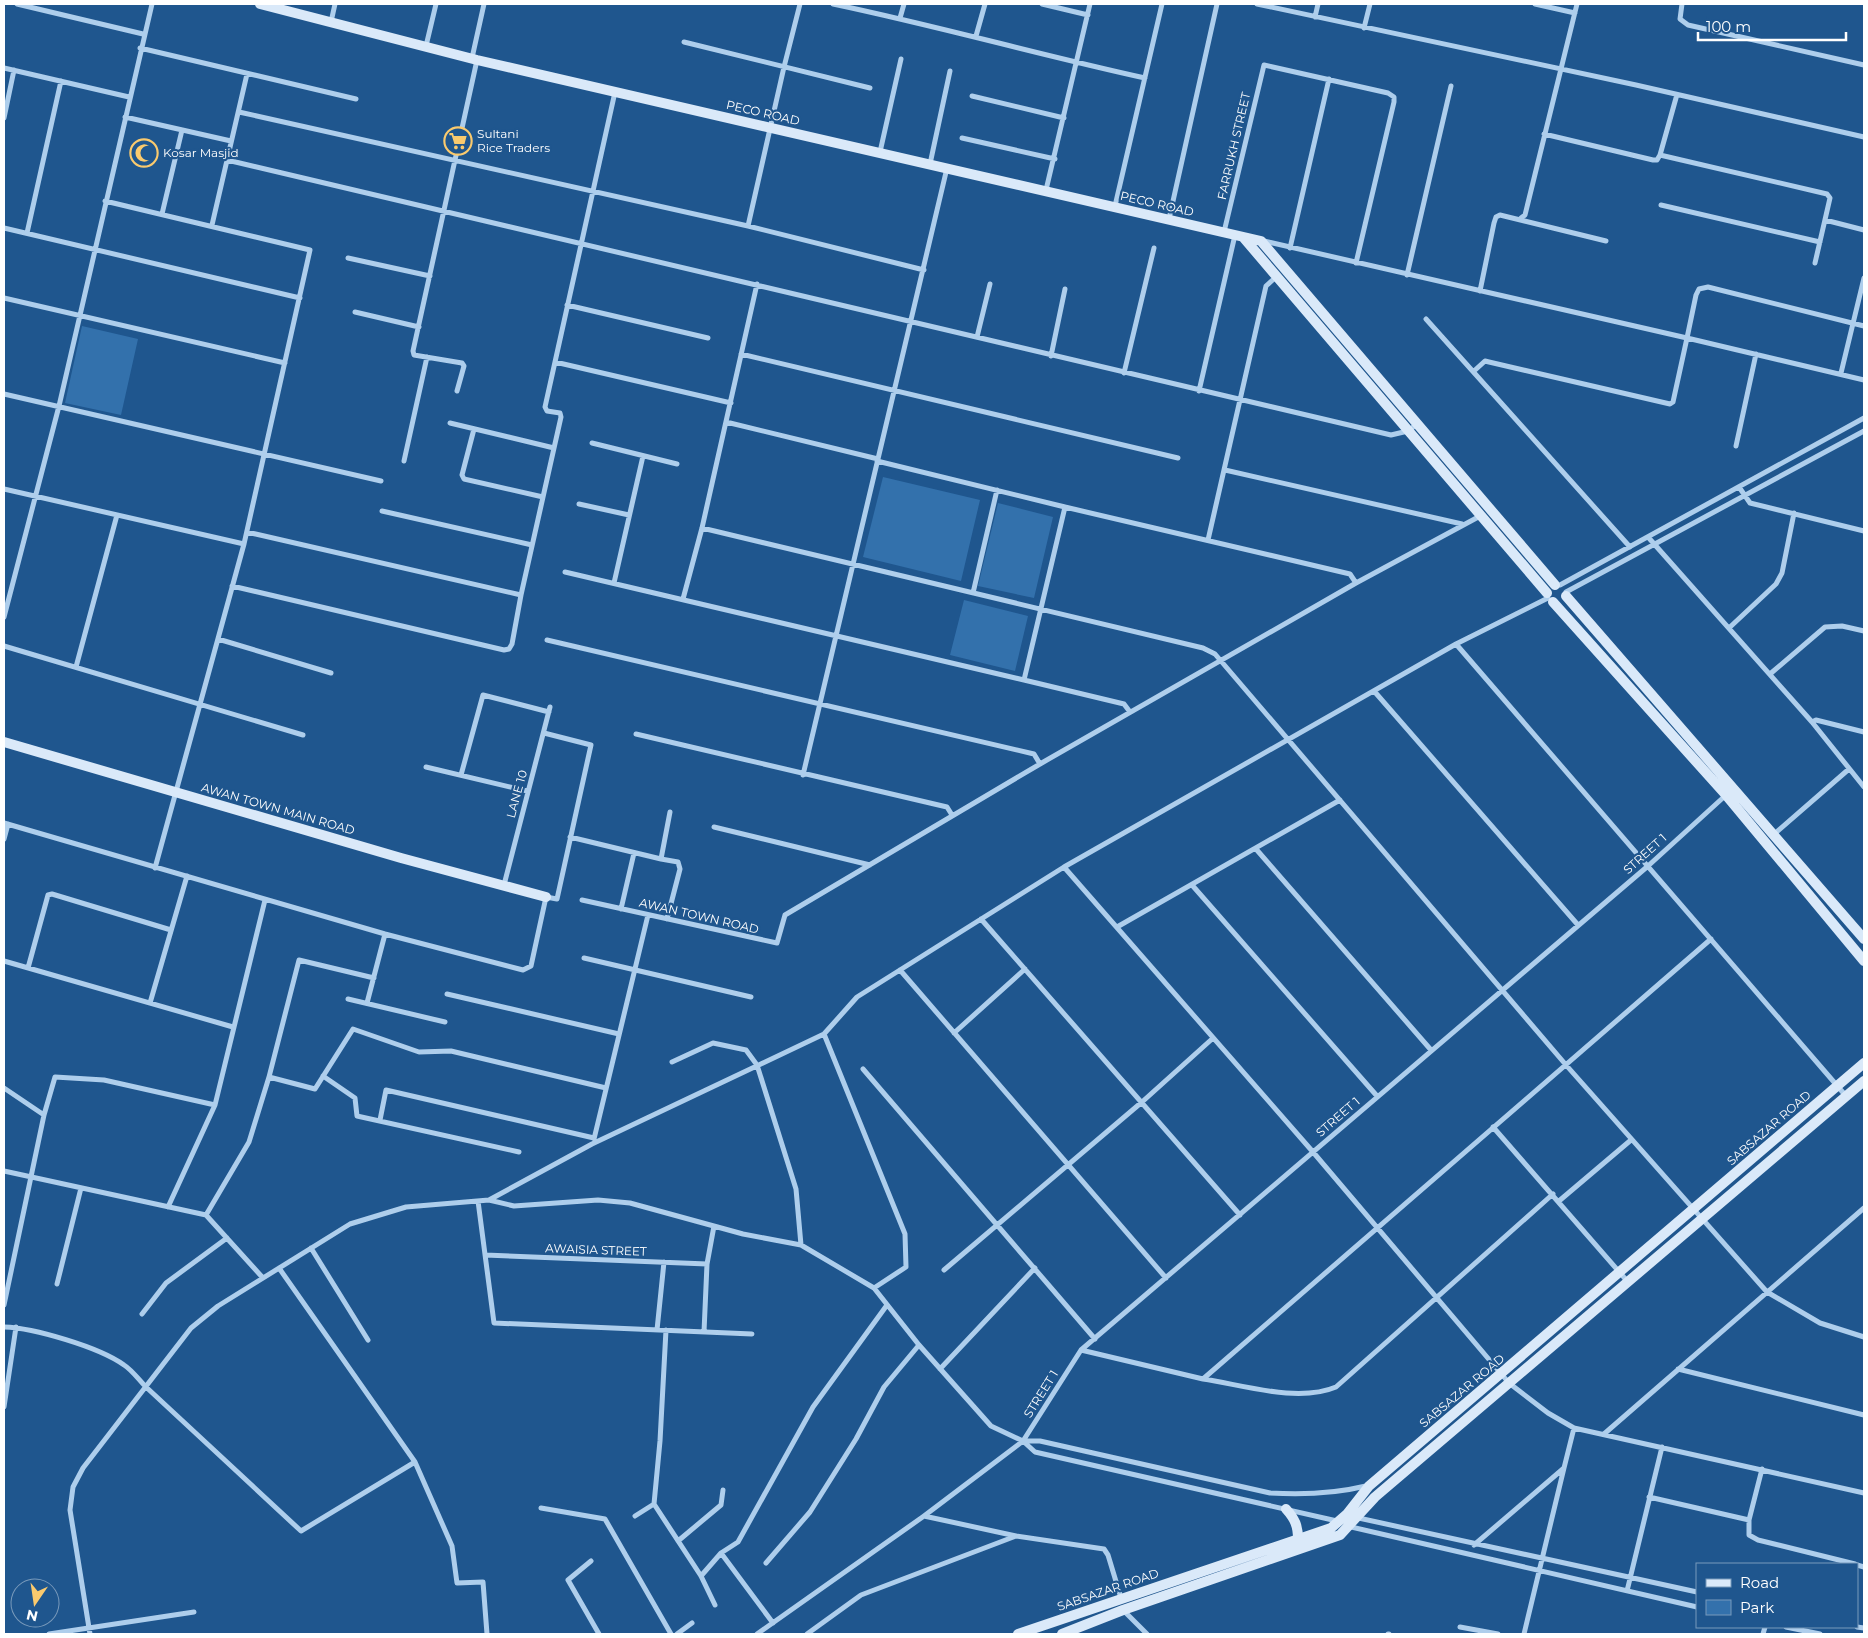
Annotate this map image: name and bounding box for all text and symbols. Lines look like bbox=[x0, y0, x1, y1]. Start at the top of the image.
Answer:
scale bar bbox=[1698, 10, 1846, 42]
text: 100 m bbox=[1706, 17, 1751, 36]
street label: FARRUKH STREET bbox=[1214, 91, 1253, 201]
street label: PECO ROAD bbox=[725, 97, 801, 128]
supermarket icon: Sultani Rice Traders bbox=[443, 126, 473, 156]
place label: Sultani Rice Traders bbox=[477, 126, 550, 155]
mosque icon: Kosar Masjid bbox=[129, 138, 159, 168]
place label: Kosar Masjid bbox=[163, 145, 239, 160]
street label: PECO ROAD bbox=[1119, 188, 1195, 219]
street label: LANE 10 bbox=[503, 768, 530, 819]
street label: AWAN TOWN MAIN ROAD bbox=[200, 779, 357, 838]
street label: STREET 1 bbox=[1620, 830, 1669, 877]
street label: AWAN TOWN ROAD bbox=[638, 894, 760, 937]
street label: SABSAZAR ROAD bbox=[1724, 1087, 1814, 1168]
street label: STREET 1 bbox=[1313, 1093, 1363, 1140]
street label: AWAISIA STREET bbox=[545, 1240, 647, 1259]
street label: SABSAZAR ROAD bbox=[1416, 1351, 1507, 1431]
street label: STREET 1 bbox=[1020, 1367, 1061, 1420]
legend bbox=[1696, 1563, 1858, 1628]
street label: SABSAZAR ROAD bbox=[1055, 1565, 1161, 1614]
text: Road bbox=[1740, 1573, 1779, 1592]
north arrow bbox=[10, 1578, 60, 1628]
text: Park bbox=[1740, 1598, 1774, 1617]
text: N bbox=[25, 1606, 40, 1626]

